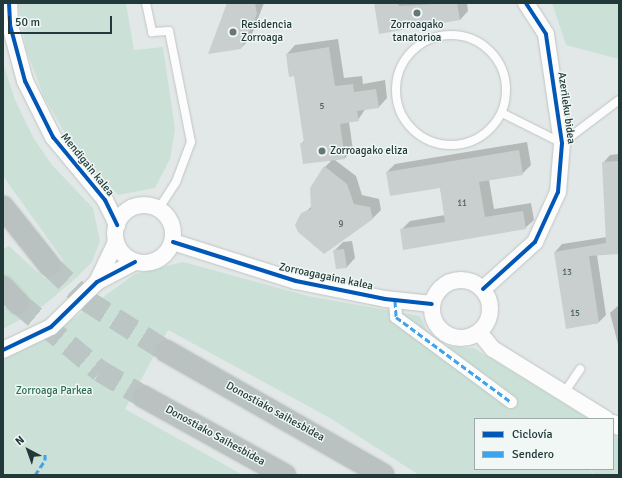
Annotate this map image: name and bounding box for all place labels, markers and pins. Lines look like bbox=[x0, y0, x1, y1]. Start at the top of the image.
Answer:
marker: Zorroagako tanatorioa bbox=[412, 8, 422, 18]
place label: Residencia Zorroaga bbox=[241, 19, 292, 45]
place label: Zorroagako tanatorioa bbox=[390, 19, 444, 45]
marker: Residencia Zorroaga bbox=[228, 27, 238, 37]
place label: Zorroagako eliza bbox=[330, 144, 408, 158]
marker: Zorroagako eliza bbox=[317, 146, 327, 156]

